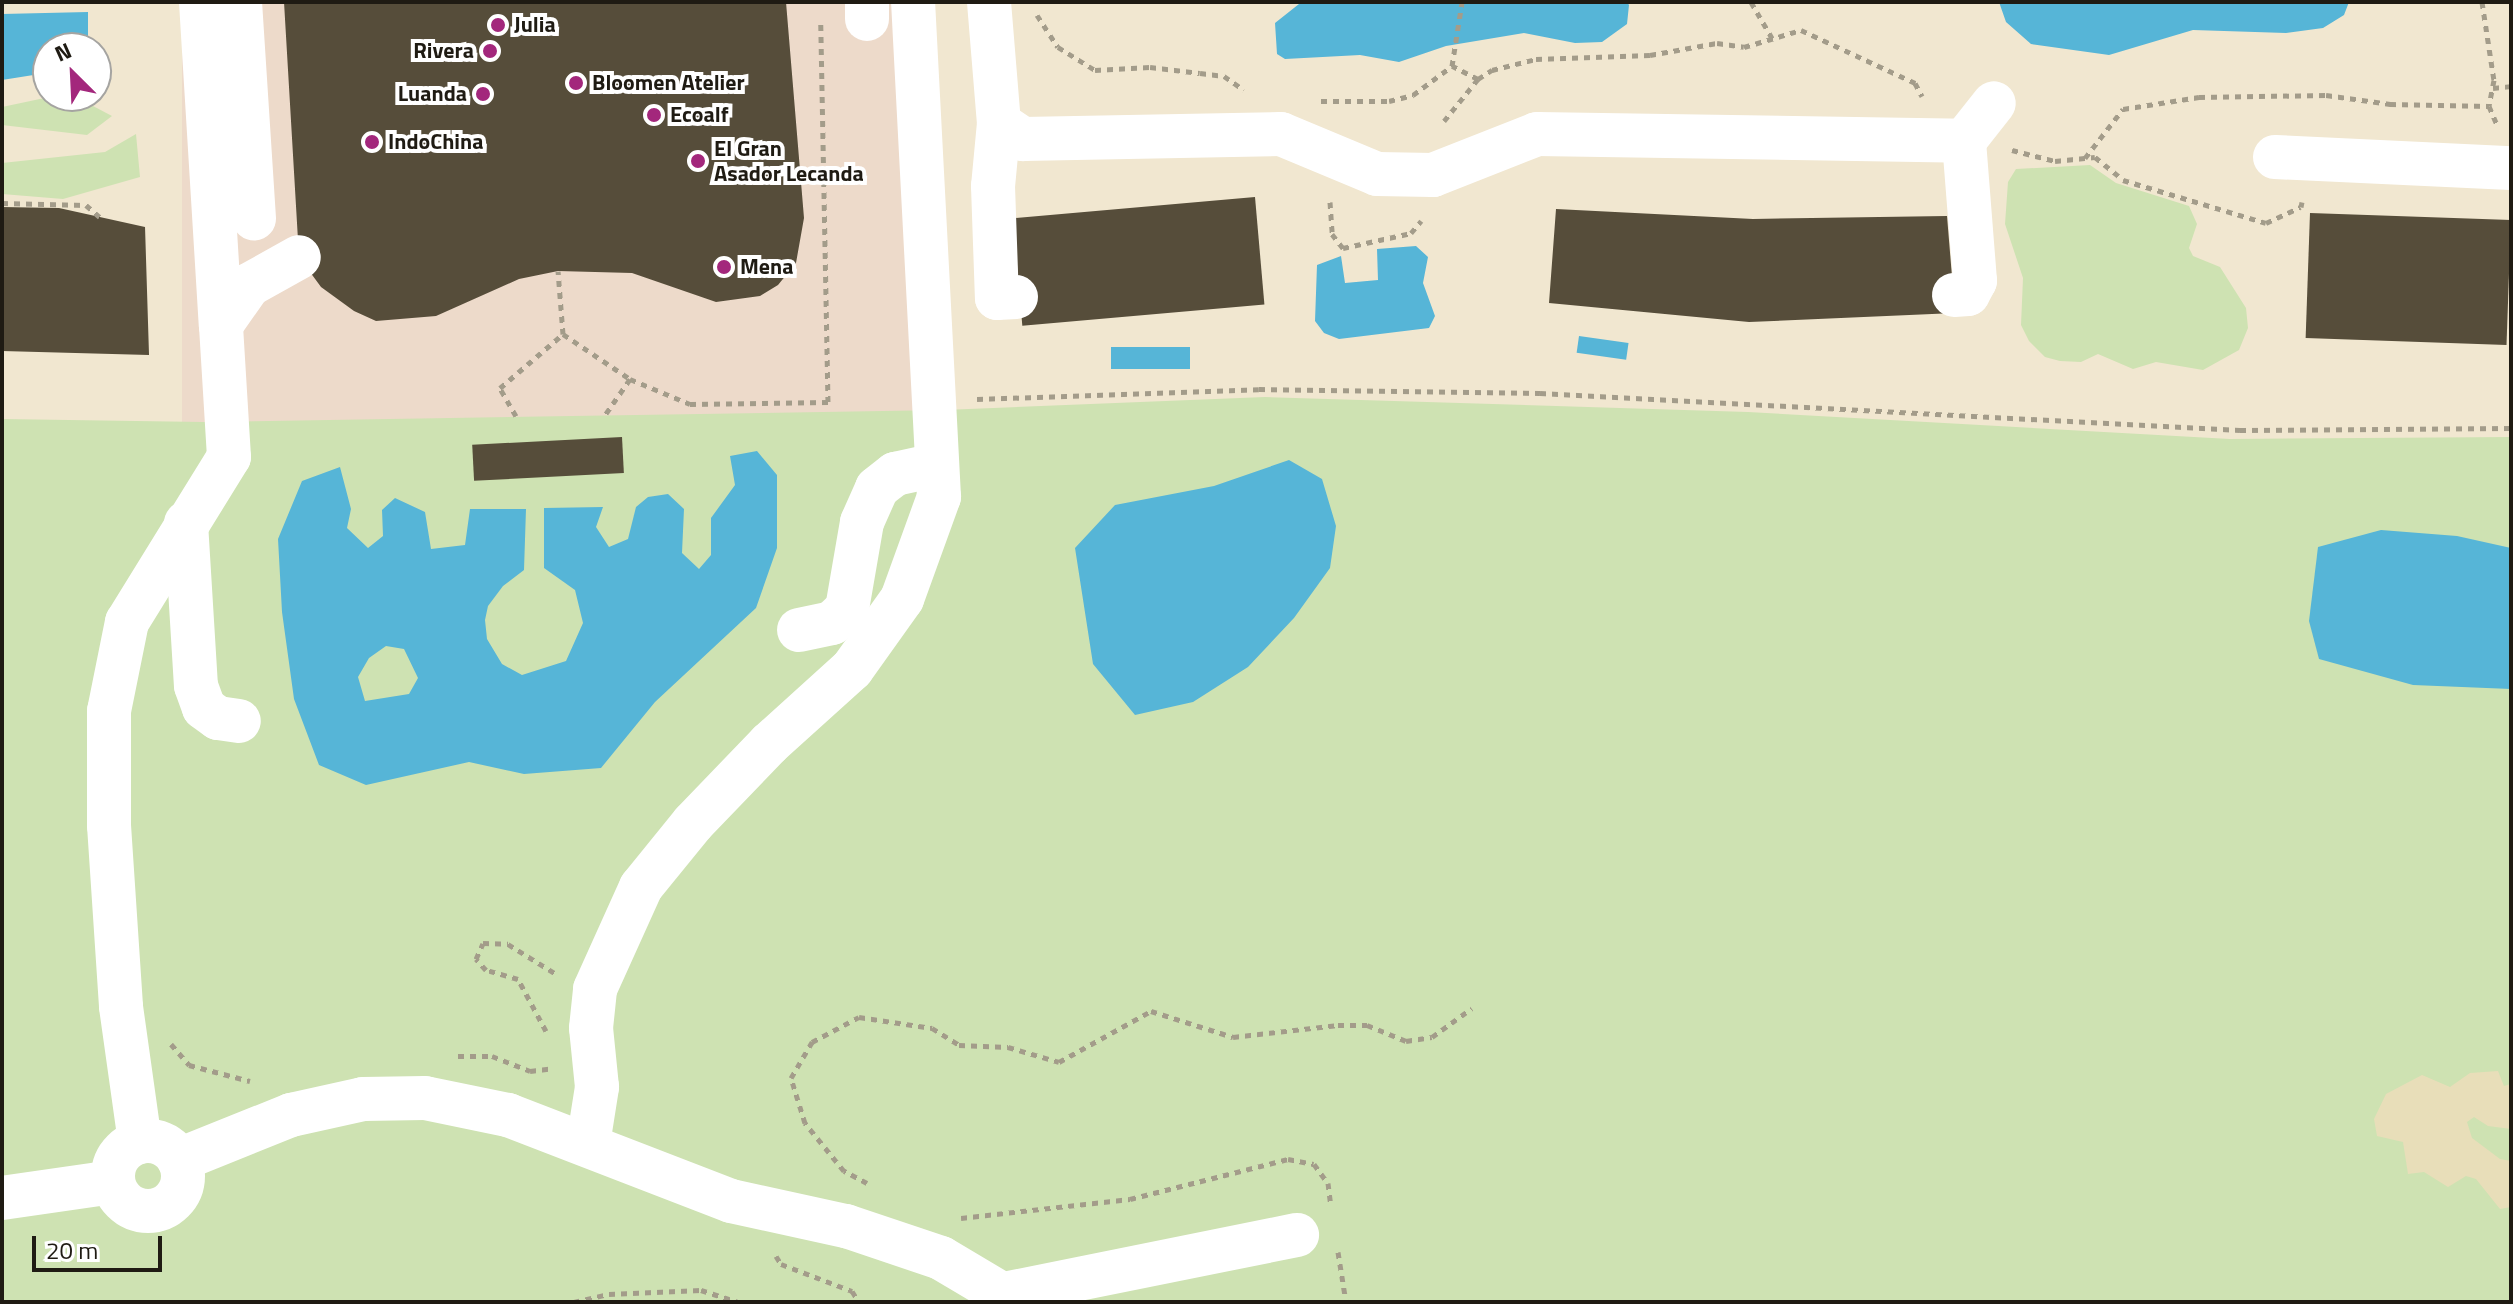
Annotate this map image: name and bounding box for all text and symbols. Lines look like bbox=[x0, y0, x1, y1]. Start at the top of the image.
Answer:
place label: Julia bbox=[514, 12, 556, 38]
marker: Julia bbox=[489, 16, 507, 34]
north arrow bbox=[32, 32, 112, 112]
text: N bbox=[49, 33, 77, 71]
place label: Rivera bbox=[413, 38, 474, 64]
marker: Rivera bbox=[481, 42, 499, 60]
place label: Bloomen Atelier bbox=[592, 70, 745, 96]
marker: Bloomen Atelier bbox=[567, 74, 585, 92]
place label: Luanda bbox=[398, 81, 467, 107]
marker: Luanda bbox=[474, 85, 492, 103]
place label: Ecoalf bbox=[670, 102, 729, 128]
marker: Ecoalf bbox=[645, 106, 663, 124]
place label: IndoChina bbox=[388, 129, 483, 155]
marker: IndoChina bbox=[363, 133, 381, 151]
place label: El Gran Asador Lecanda bbox=[714, 135, 864, 186]
marker: El Gran Asador Lecanda bbox=[689, 152, 707, 170]
place label: Mena bbox=[740, 254, 793, 280]
marker: Mena bbox=[715, 258, 733, 276]
scale bar bbox=[36, 1220, 166, 1270]
text: 20 m bbox=[46, 1232, 98, 1268]

